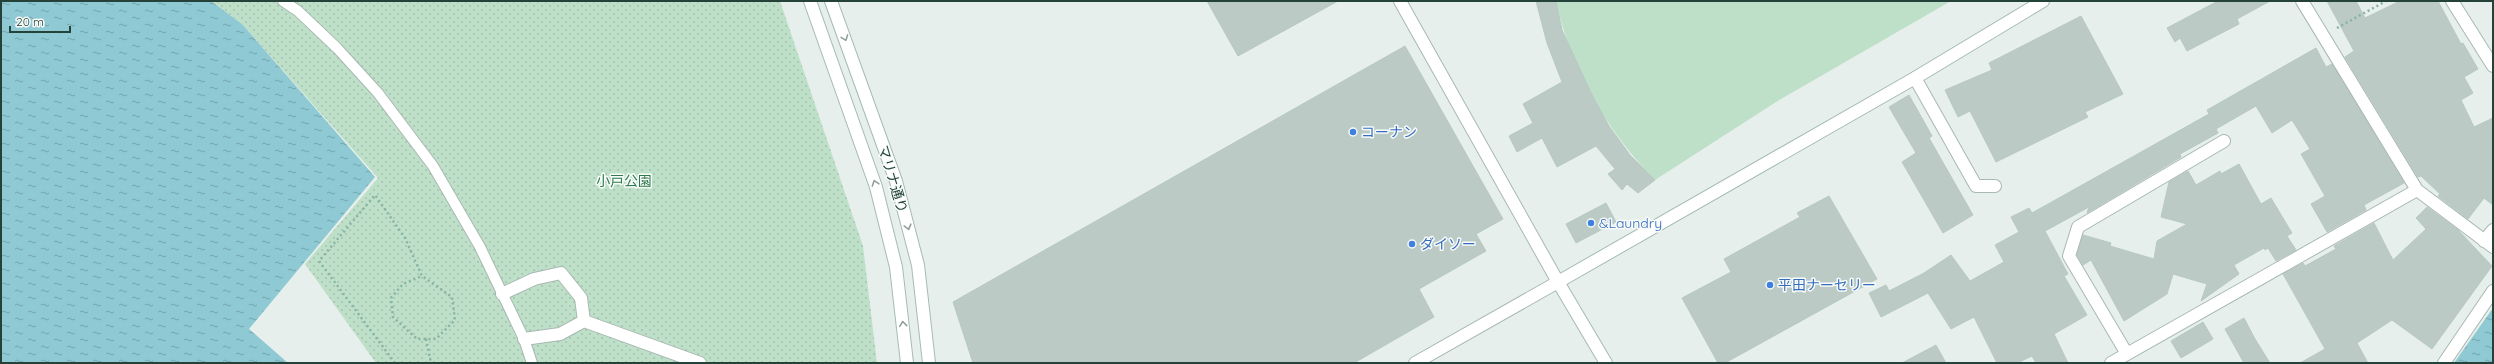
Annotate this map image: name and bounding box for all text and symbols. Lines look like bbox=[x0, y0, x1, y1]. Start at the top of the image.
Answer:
scale bar bbox=[10, 8, 70, 34]
text: 20 m bbox=[16, 14, 44, 29]
one-way arrow bbox=[840, 34, 848, 41]
place label: コーナン bbox=[1361, 123, 1417, 141]
marker: コーナン bbox=[1348, 127, 1358, 137]
street label: マリナ通り bbox=[874, 143, 912, 215]
park label: 小戸公園 bbox=[596, 172, 652, 190]
one-way arrow bbox=[871, 180, 879, 187]
place label: &Laundry bbox=[1599, 214, 1662, 232]
marker: &Laundry bbox=[1586, 218, 1596, 228]
one-way arrow bbox=[903, 223, 912, 230]
place label: ダイソー bbox=[1420, 235, 1476, 253]
marker: ダイソー bbox=[1407, 239, 1417, 249]
place label: 平田ナーセリー bbox=[1778, 276, 1876, 294]
marker: 平田ナーセリー bbox=[1765, 280, 1775, 290]
one-way arrow bbox=[898, 321, 907, 327]

